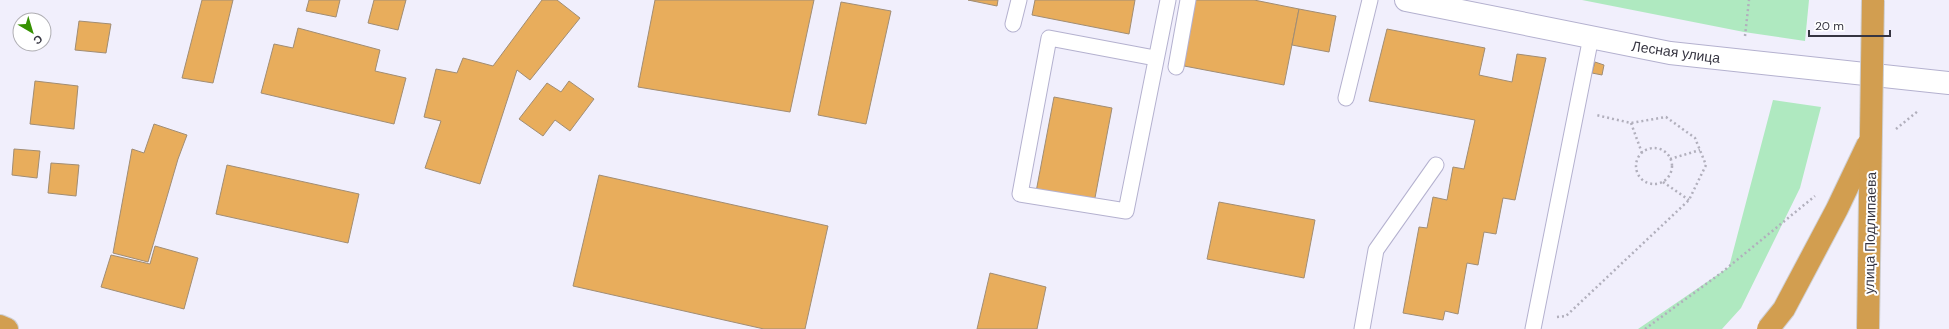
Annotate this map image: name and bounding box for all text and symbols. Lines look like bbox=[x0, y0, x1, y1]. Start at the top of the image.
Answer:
north arrow bbox=[12, 12, 52, 52]
scale bar bbox=[1809, 12, 1890, 38]
text: 20 m bbox=[1815, 18, 1844, 34]
text: С bbox=[31, 32, 46, 48]
street label: Лесная улица bbox=[1631, 37, 1722, 67]
street label: улица Подлипаева bbox=[1860, 172, 1880, 294]

